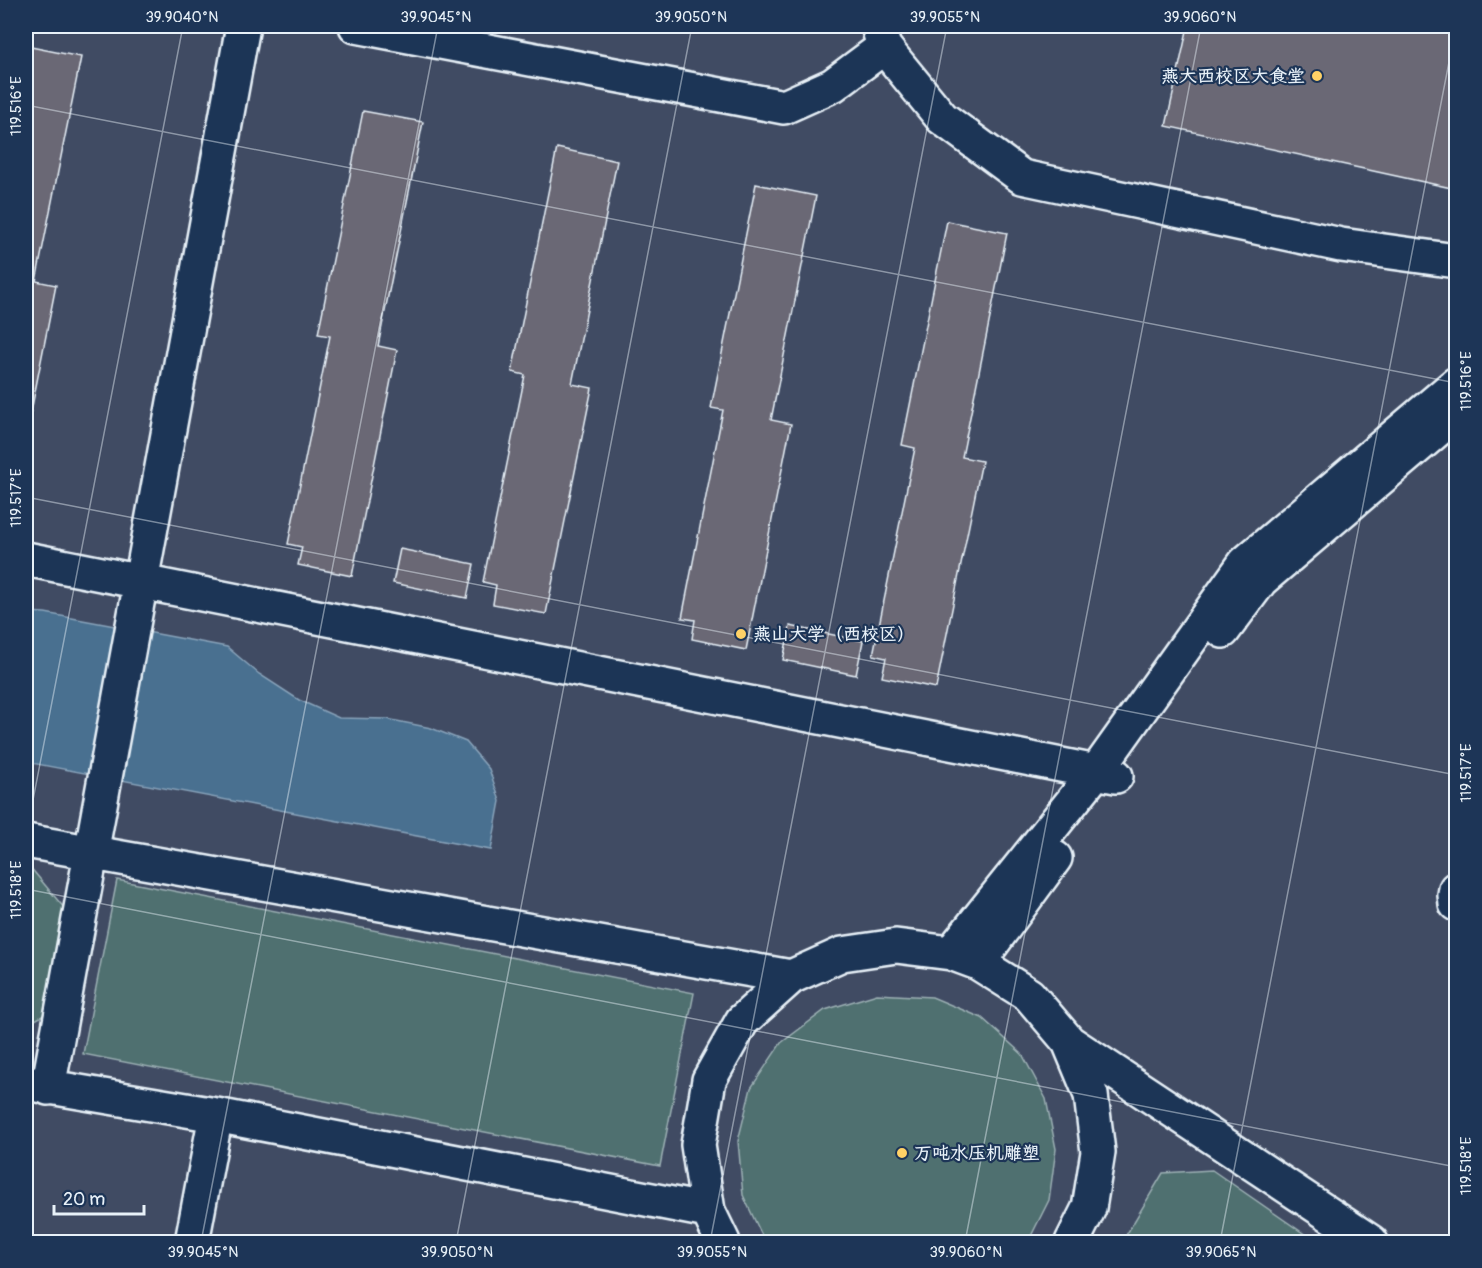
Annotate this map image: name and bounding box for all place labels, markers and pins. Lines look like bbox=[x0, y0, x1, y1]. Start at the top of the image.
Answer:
place label: 燕大西校区大食堂 bbox=[1161, 65, 1305, 88]
marker: 燕大西校区大食堂 bbox=[1310, 69, 1324, 83]
place label: 燕山大学（西校区） bbox=[753, 623, 915, 646]
marker: 燕山大学（西校区） bbox=[734, 627, 748, 641]
place label: 万吨水压机雕塑 bbox=[914, 1142, 1040, 1165]
marker: 万吨水压机雕塑 bbox=[895, 1146, 909, 1160]

